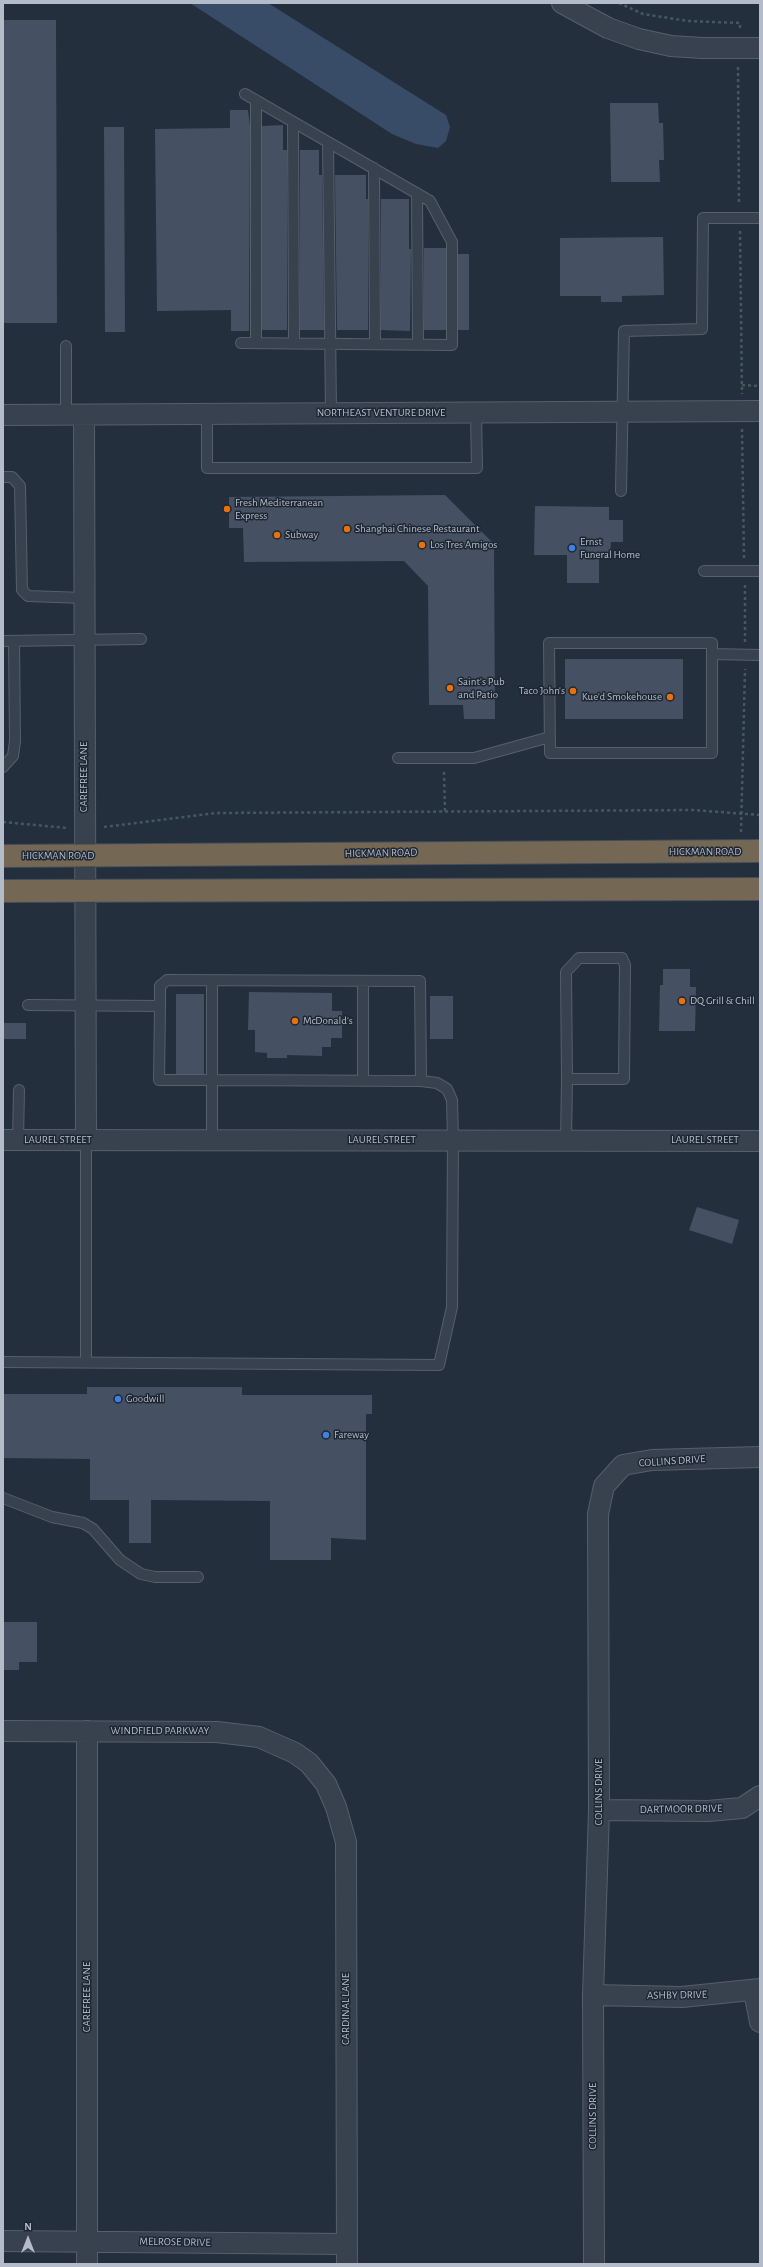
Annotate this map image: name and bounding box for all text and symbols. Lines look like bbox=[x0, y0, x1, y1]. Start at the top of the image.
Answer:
street label: NORTHEAST VENTURE DRIVE bbox=[317, 406, 445, 420]
place label: Fresh Mediterranean Express bbox=[235, 496, 323, 522]
marker: Fresh Mediterranean Express bbox=[222, 504, 232, 514]
place label: Shanghai Chinese Restaurant bbox=[355, 522, 479, 536]
marker: Shanghai Chinese Restaurant bbox=[342, 524, 352, 534]
place label: Subway bbox=[285, 528, 318, 542]
marker: Subway bbox=[272, 530, 282, 540]
place label: Ernst Funeral Home bbox=[580, 535, 640, 561]
place label: Los Tres Amigos bbox=[430, 538, 497, 552]
marker: Los Tres Amigos bbox=[417, 540, 427, 550]
marker: Ernst Funeral Home bbox=[567, 543, 577, 553]
place label: Saint's Pub and Patio bbox=[458, 675, 505, 701]
marker: Saint's Pub and Patio bbox=[445, 683, 455, 693]
place label: Taco John's bbox=[519, 684, 565, 698]
marker: Taco John's bbox=[568, 686, 578, 696]
place label: Kue'd Smokehouse bbox=[582, 690, 662, 704]
marker: Kue'd Smokehouse bbox=[665, 692, 675, 702]
street label: CAREFREE LANE bbox=[77, 742, 91, 812]
street label: HICKMAN ROAD bbox=[669, 845, 741, 859]
street label: HICKMAN ROAD bbox=[345, 846, 417, 860]
street label: HICKMAN ROAD bbox=[22, 849, 94, 863]
place label: DQ Grill & Chill bbox=[690, 994, 755, 1008]
marker: DQ Grill & Chill bbox=[677, 996, 687, 1006]
place label: McDonald's bbox=[303, 1014, 353, 1028]
marker: McDonald's bbox=[290, 1016, 300, 1026]
street label: LAUREL STREET bbox=[24, 1133, 92, 1147]
street label: LAUREL STREET bbox=[348, 1133, 416, 1147]
street label: LAUREL STREET bbox=[671, 1133, 739, 1147]
place label: Goodwill bbox=[126, 1392, 164, 1406]
marker: Goodwill bbox=[113, 1394, 123, 1404]
place label: Fareway bbox=[334, 1428, 369, 1442]
marker: Fareway bbox=[321, 1430, 331, 1440]
street label: COLLINS DRIVE bbox=[638, 1452, 706, 1470]
street label: WINDFIELD PARKWAY bbox=[111, 1724, 209, 1738]
street label: COLLINS DRIVE bbox=[592, 1759, 606, 1825]
street label: DARTMOOR DRIVE bbox=[640, 1802, 722, 1816]
street label: CAREFREE LANE bbox=[80, 1962, 94, 2032]
street label: CARDINAL LANE bbox=[339, 1973, 353, 2045]
street label: ASHBY DRIVE bbox=[647, 1988, 707, 2002]
street label: COLLINS DRIVE bbox=[586, 2083, 600, 2149]
north arrow bbox=[8, 2219, 48, 2259]
text: N bbox=[24, 2221, 32, 2232]
street label: MELROSE DRIVE bbox=[139, 2235, 211, 2249]

